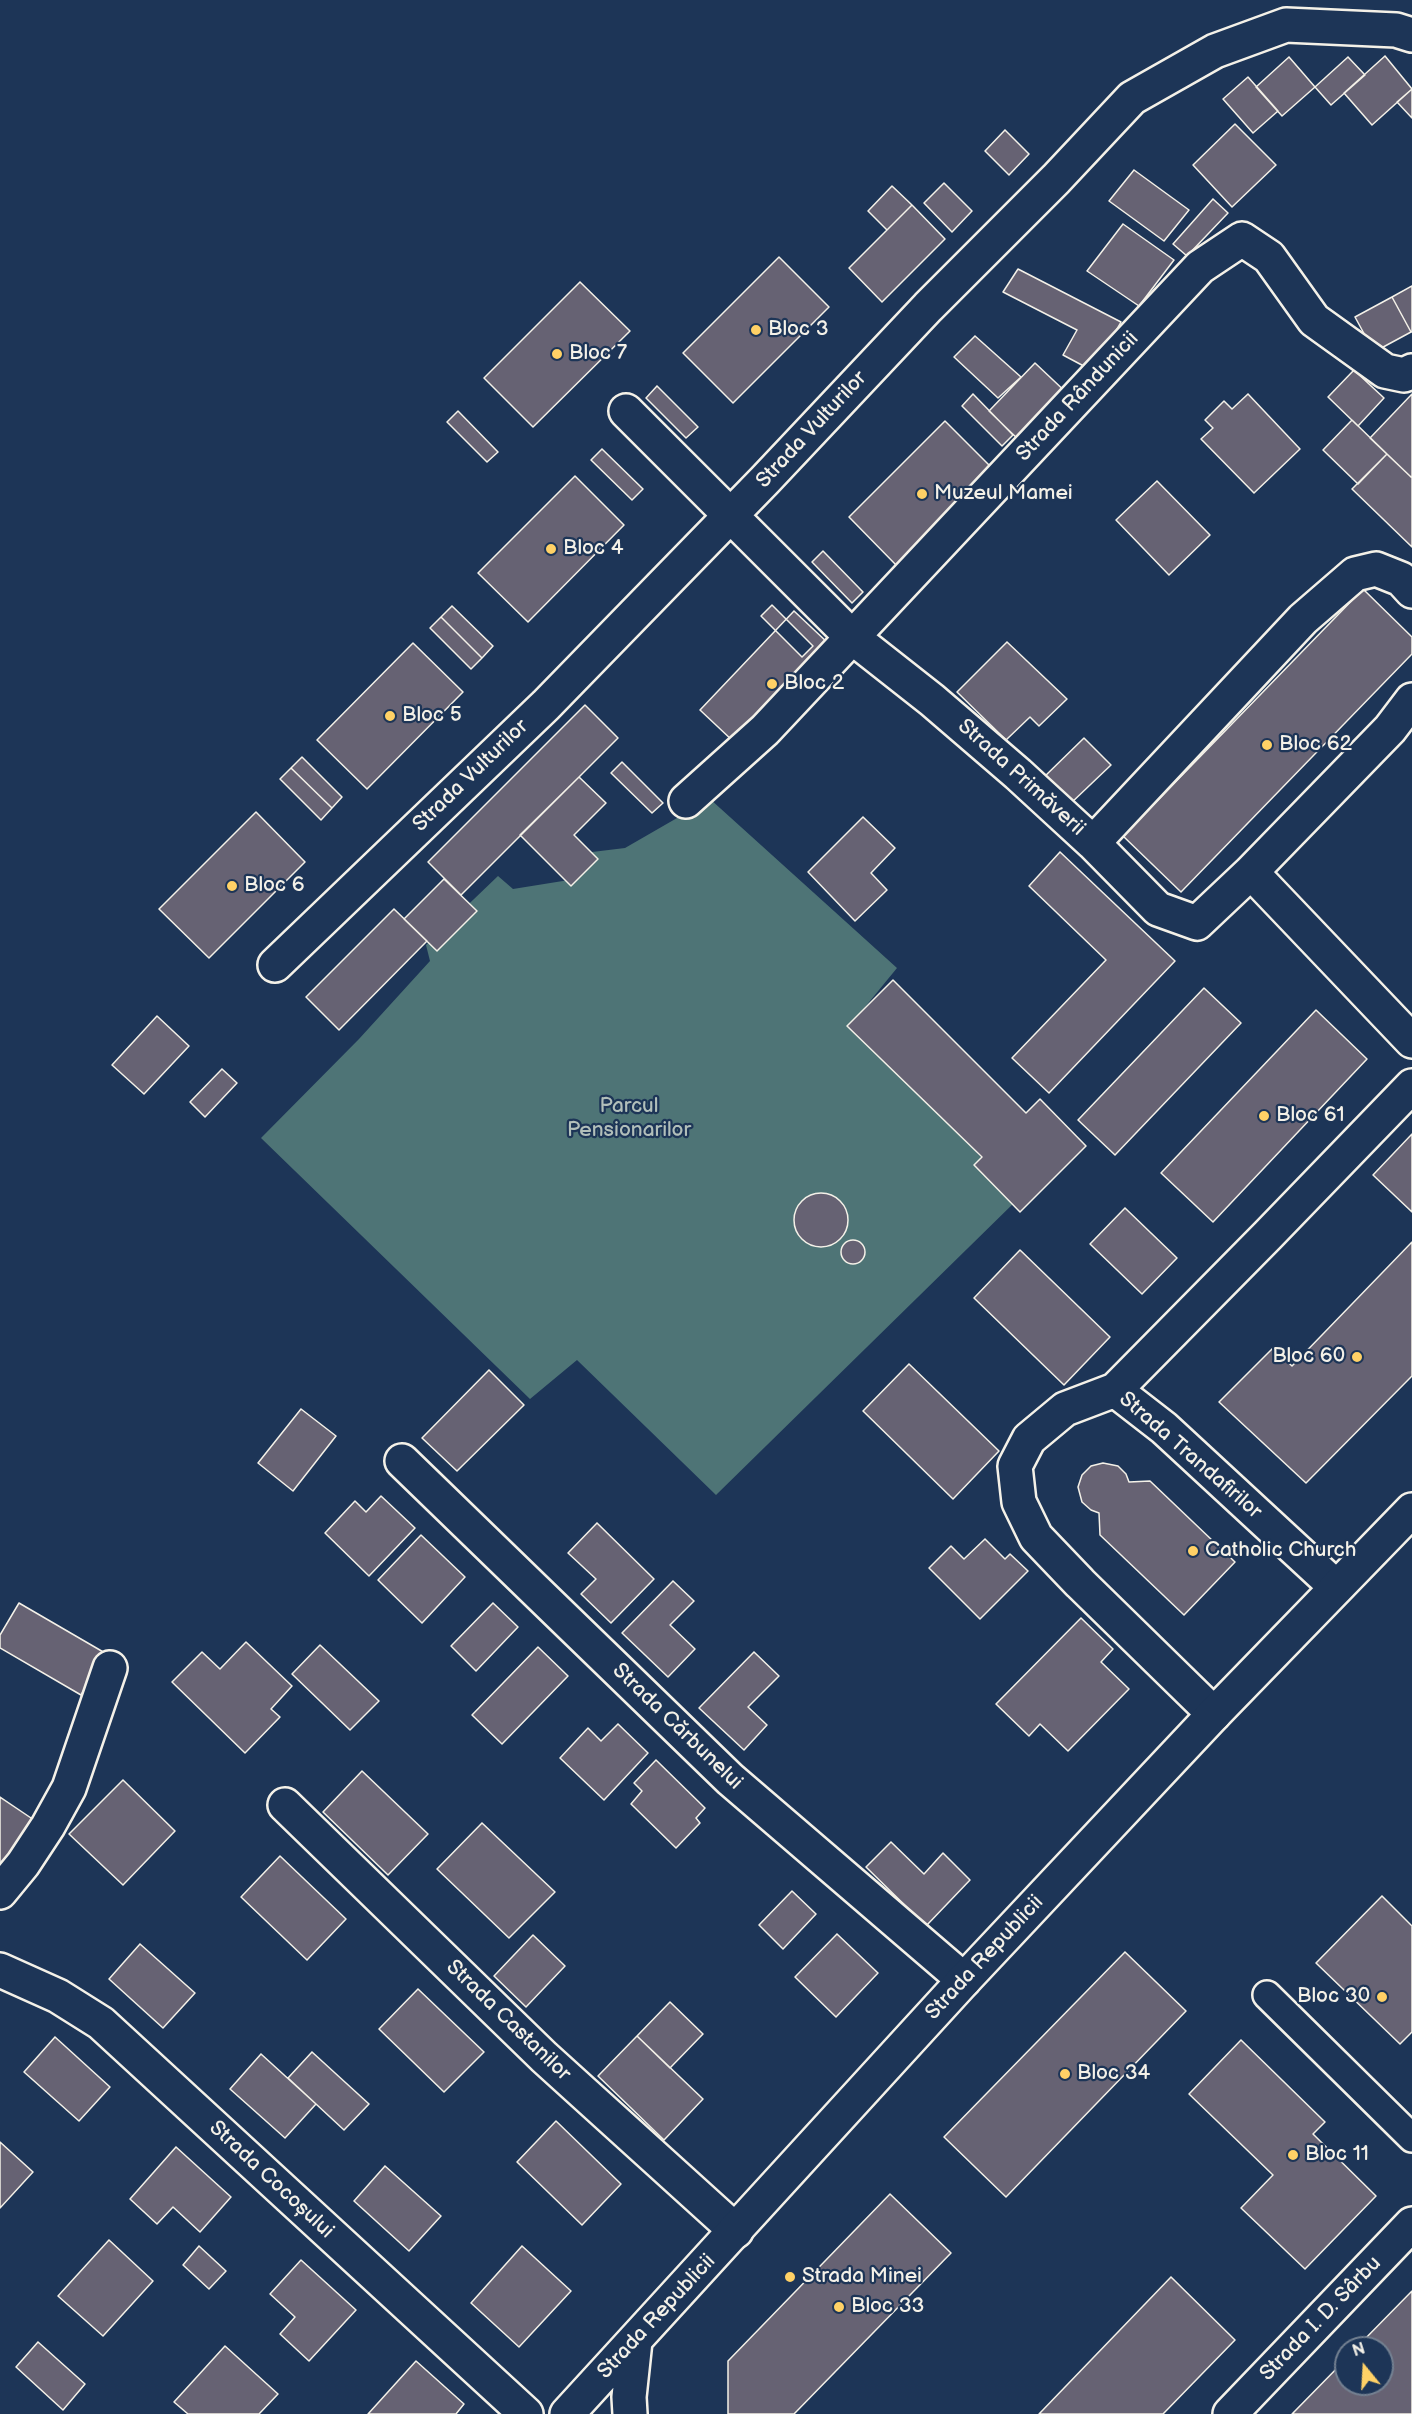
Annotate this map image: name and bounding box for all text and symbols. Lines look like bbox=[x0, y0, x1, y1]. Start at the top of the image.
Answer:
place label: Bloc 3 bbox=[768, 317, 829, 343]
marker: Bloc 3 bbox=[749, 323, 763, 337]
street label: Strada Rândunicii bbox=[1012, 327, 1144, 467]
place label: Bloc 7 bbox=[569, 341, 627, 367]
marker: Bloc 7 bbox=[550, 347, 564, 361]
street label: Strada Vulturilor bbox=[751, 366, 873, 494]
place label: Muzeul Mamei bbox=[934, 481, 1073, 507]
marker: Muzeul Mamei bbox=[915, 487, 929, 501]
place label: Bloc 4 bbox=[563, 536, 624, 562]
marker: Bloc 4 bbox=[544, 542, 558, 556]
place label: Bloc 2 bbox=[784, 671, 844, 697]
marker: Bloc 2 bbox=[765, 677, 779, 691]
place label: Bloc 5 bbox=[402, 703, 462, 729]
marker: Bloc 5 bbox=[383, 709, 397, 723]
street label: Strada Primăverii bbox=[952, 714, 1090, 842]
street label: Strada Vulturilor bbox=[408, 715, 534, 837]
place label: Bloc 62 bbox=[1279, 732, 1352, 758]
marker: Bloc 62 bbox=[1260, 738, 1274, 752]
place label: Bloc 6 bbox=[244, 873, 305, 899]
marker: Bloc 6 bbox=[225, 879, 239, 893]
park label: Parcul Pensionarilor bbox=[567, 1094, 691, 1144]
place label: Bloc 61 bbox=[1276, 1103, 1345, 1129]
marker: Bloc 61 bbox=[1257, 1109, 1271, 1123]
place label: Bloc 60 bbox=[1272, 1344, 1345, 1370]
marker: Bloc 60 bbox=[1350, 1350, 1364, 1364]
street label: Strada Trandafirilor bbox=[1113, 1387, 1267, 1525]
place label: Catholic Church bbox=[1205, 1538, 1356, 1564]
marker: Catholic Church bbox=[1186, 1544, 1200, 1558]
street label: Strada Cărbunelui bbox=[607, 1659, 747, 1795]
street label: Strada Republicii bbox=[921, 1890, 1049, 2026]
street label: Strada Castanilor bbox=[440, 1955, 576, 2087]
place label: Bloc 30 bbox=[1297, 1984, 1370, 2010]
marker: Bloc 30 bbox=[1375, 1990, 1389, 2004]
place label: Bloc 34 bbox=[1077, 2061, 1150, 2087]
marker: Bloc 34 bbox=[1058, 2067, 1072, 2081]
street label: Strada Cocoșului bbox=[203, 2116, 339, 2244]
place label: Bloc 11 bbox=[1305, 2142, 1369, 2168]
marker: Bloc 11 bbox=[1286, 2148, 1300, 2162]
street label: Strada Republicii bbox=[593, 2249, 721, 2385]
street label: Strada I. D. Sârbu bbox=[1255, 2251, 1387, 2387]
place label: Strada Minei bbox=[802, 2264, 922, 2290]
marker: Strada Minei bbox=[783, 2270, 797, 2284]
place label: Bloc 33 bbox=[851, 2294, 925, 2320]
marker: Bloc 33 bbox=[832, 2300, 846, 2314]
north arrow bbox=[1334, 2336, 1394, 2396]
text: N bbox=[1350, 2339, 1368, 2361]

